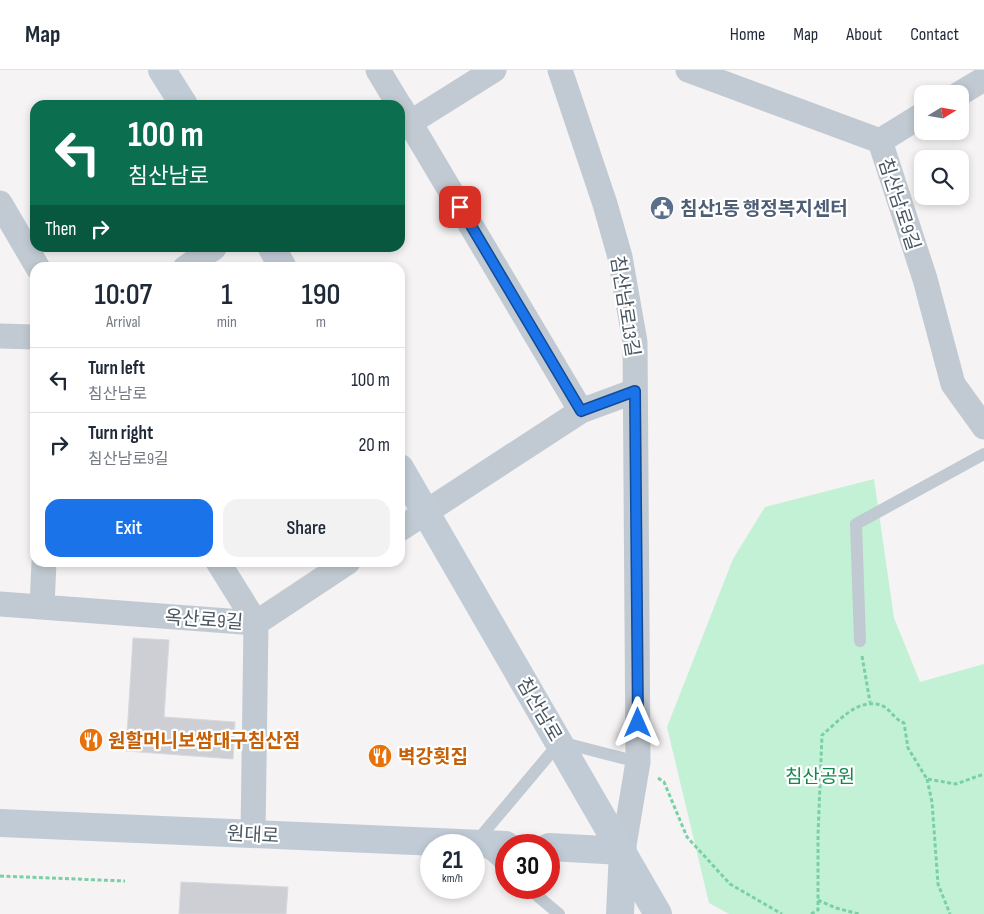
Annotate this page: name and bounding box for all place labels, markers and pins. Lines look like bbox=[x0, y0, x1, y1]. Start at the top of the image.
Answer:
pin bbox=[439, 186, 481, 228]
public building icon: 침산1동 행정복지센터 bbox=[649, 195, 675, 221]
place label: 침산1동 행정복지센터 bbox=[680, 198, 848, 221]
restaurant icon: 원할머니보쌈대구침산점 bbox=[78, 727, 104, 753]
place label: 원할머니보쌈대구침산점 bbox=[108, 730, 300, 753]
restaurant icon: 벽강횟집 bbox=[367, 743, 393, 769]
place label: 벽강횟집 bbox=[398, 746, 468, 769]

